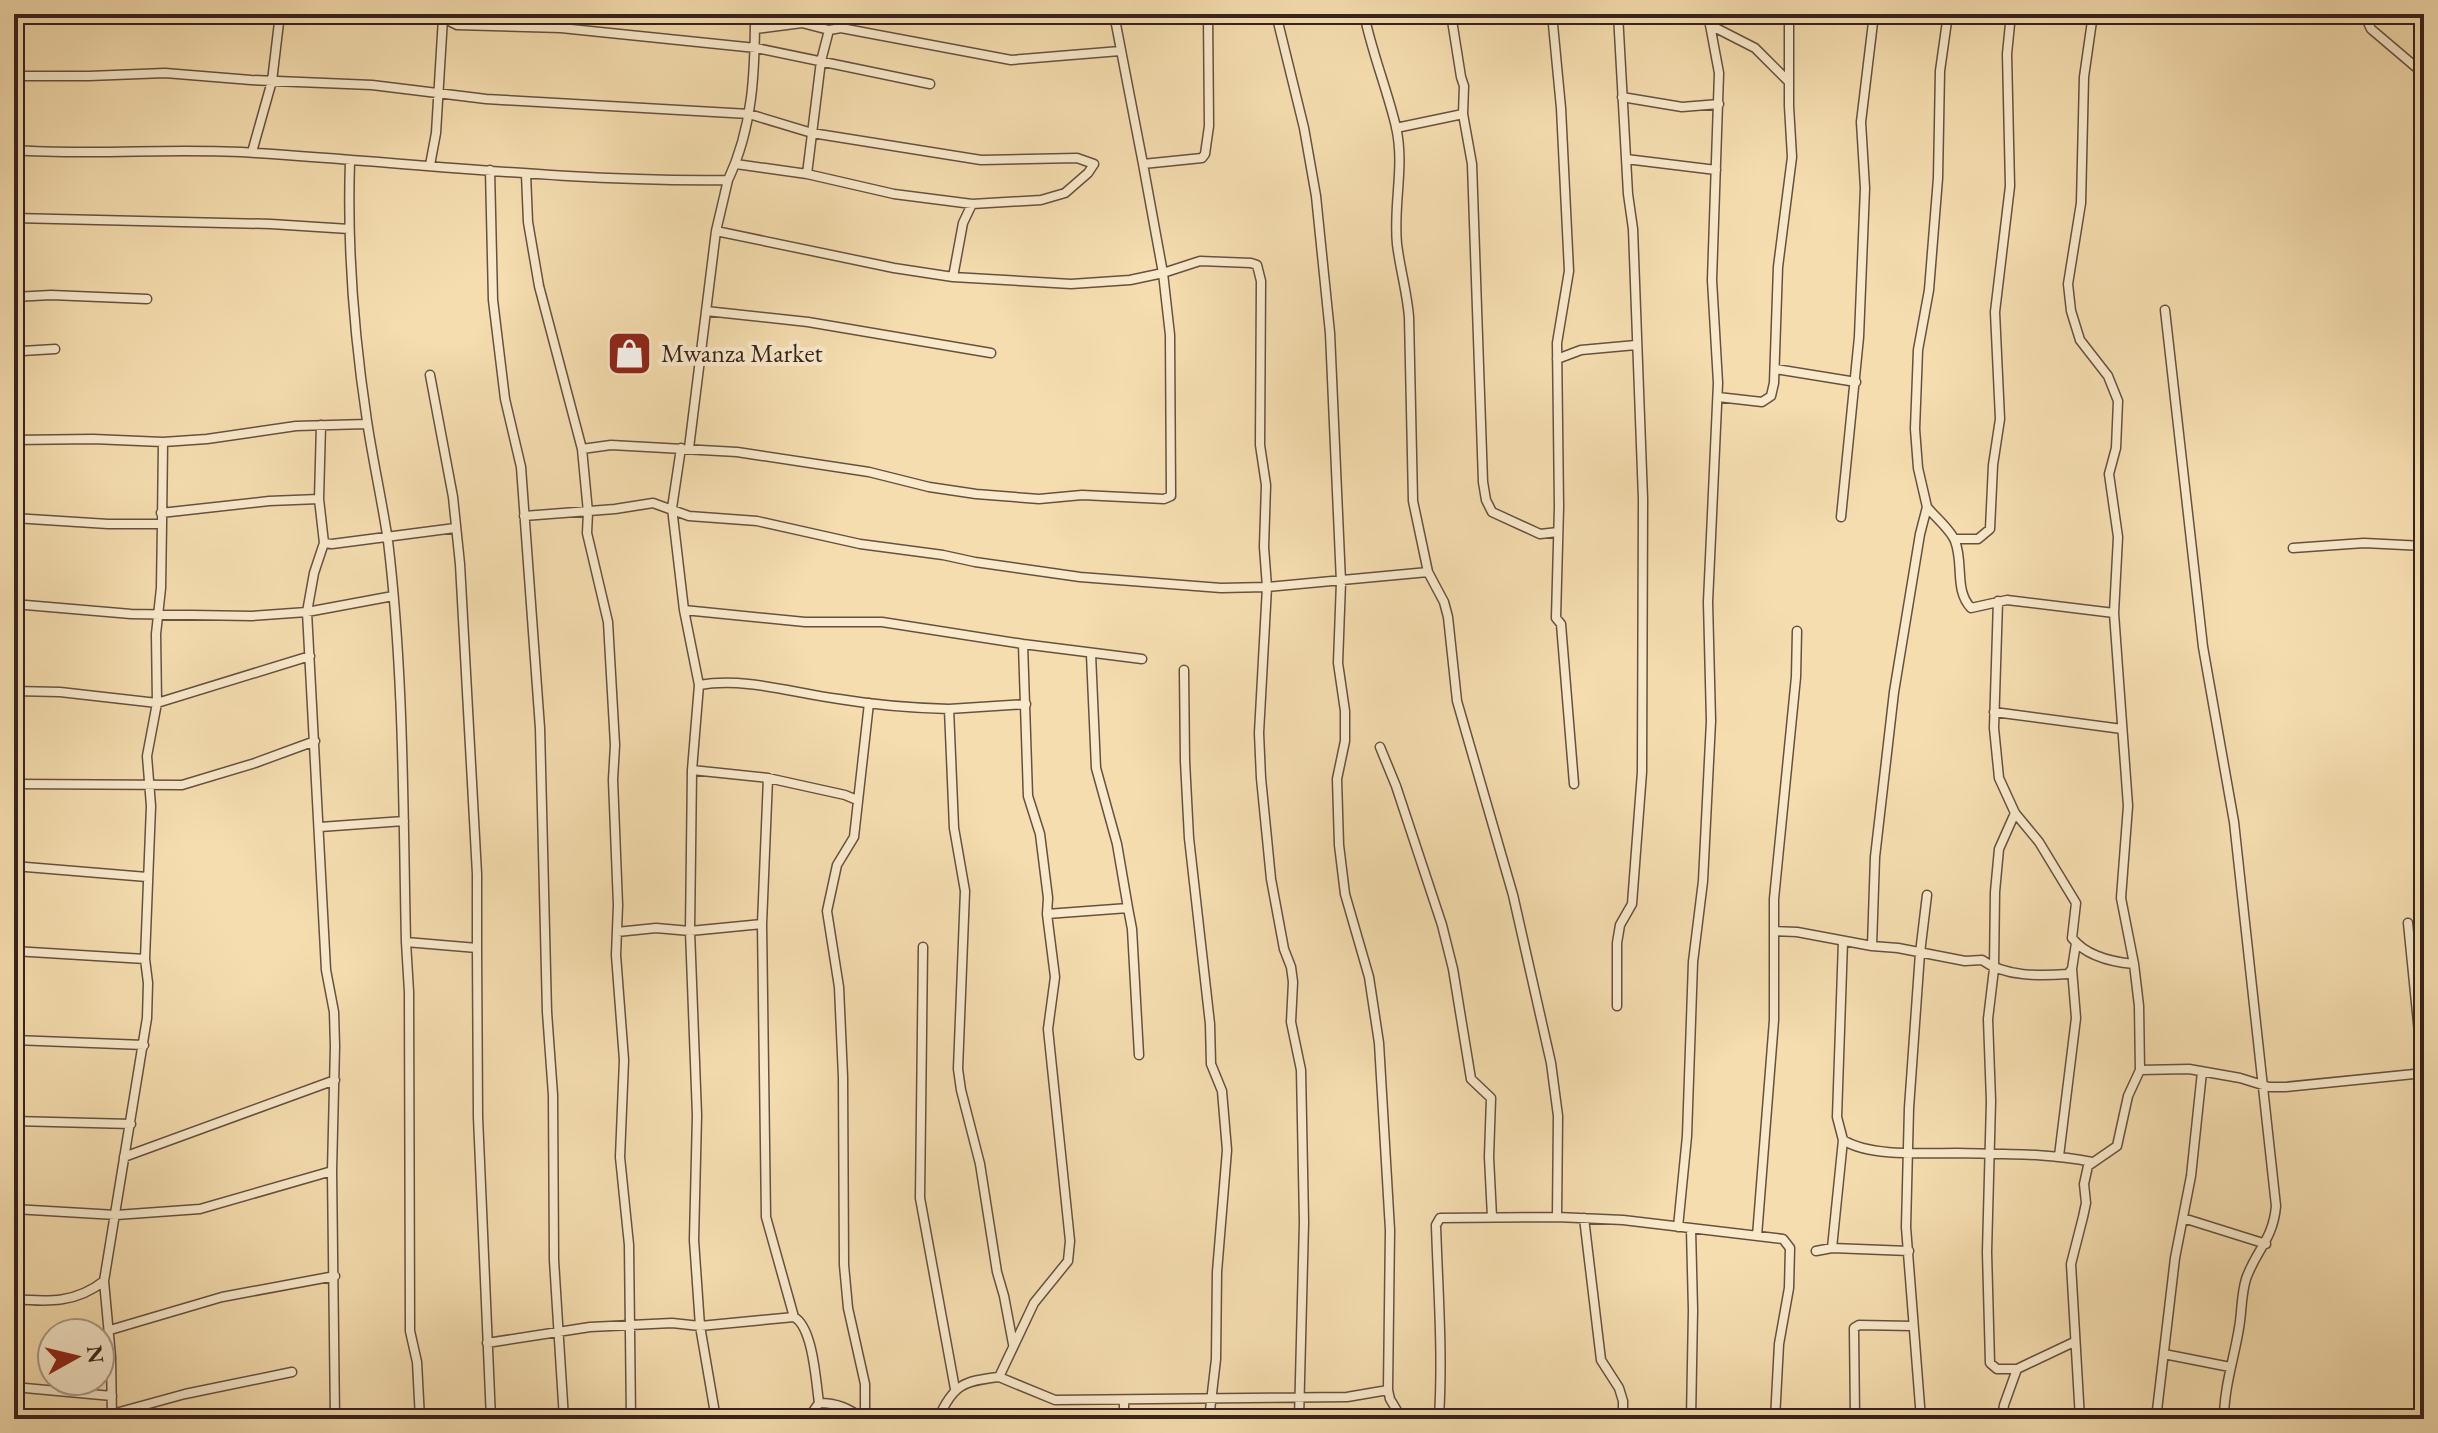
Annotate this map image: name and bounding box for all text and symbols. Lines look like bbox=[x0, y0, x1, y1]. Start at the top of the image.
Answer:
shop icon: Mwanza Market bbox=[606, 329, 654, 377]
place label: Mwanza Market bbox=[661, 336, 823, 370]
north arrow bbox=[36, 1317, 116, 1397]
text: N bbox=[80, 1343, 111, 1365]

